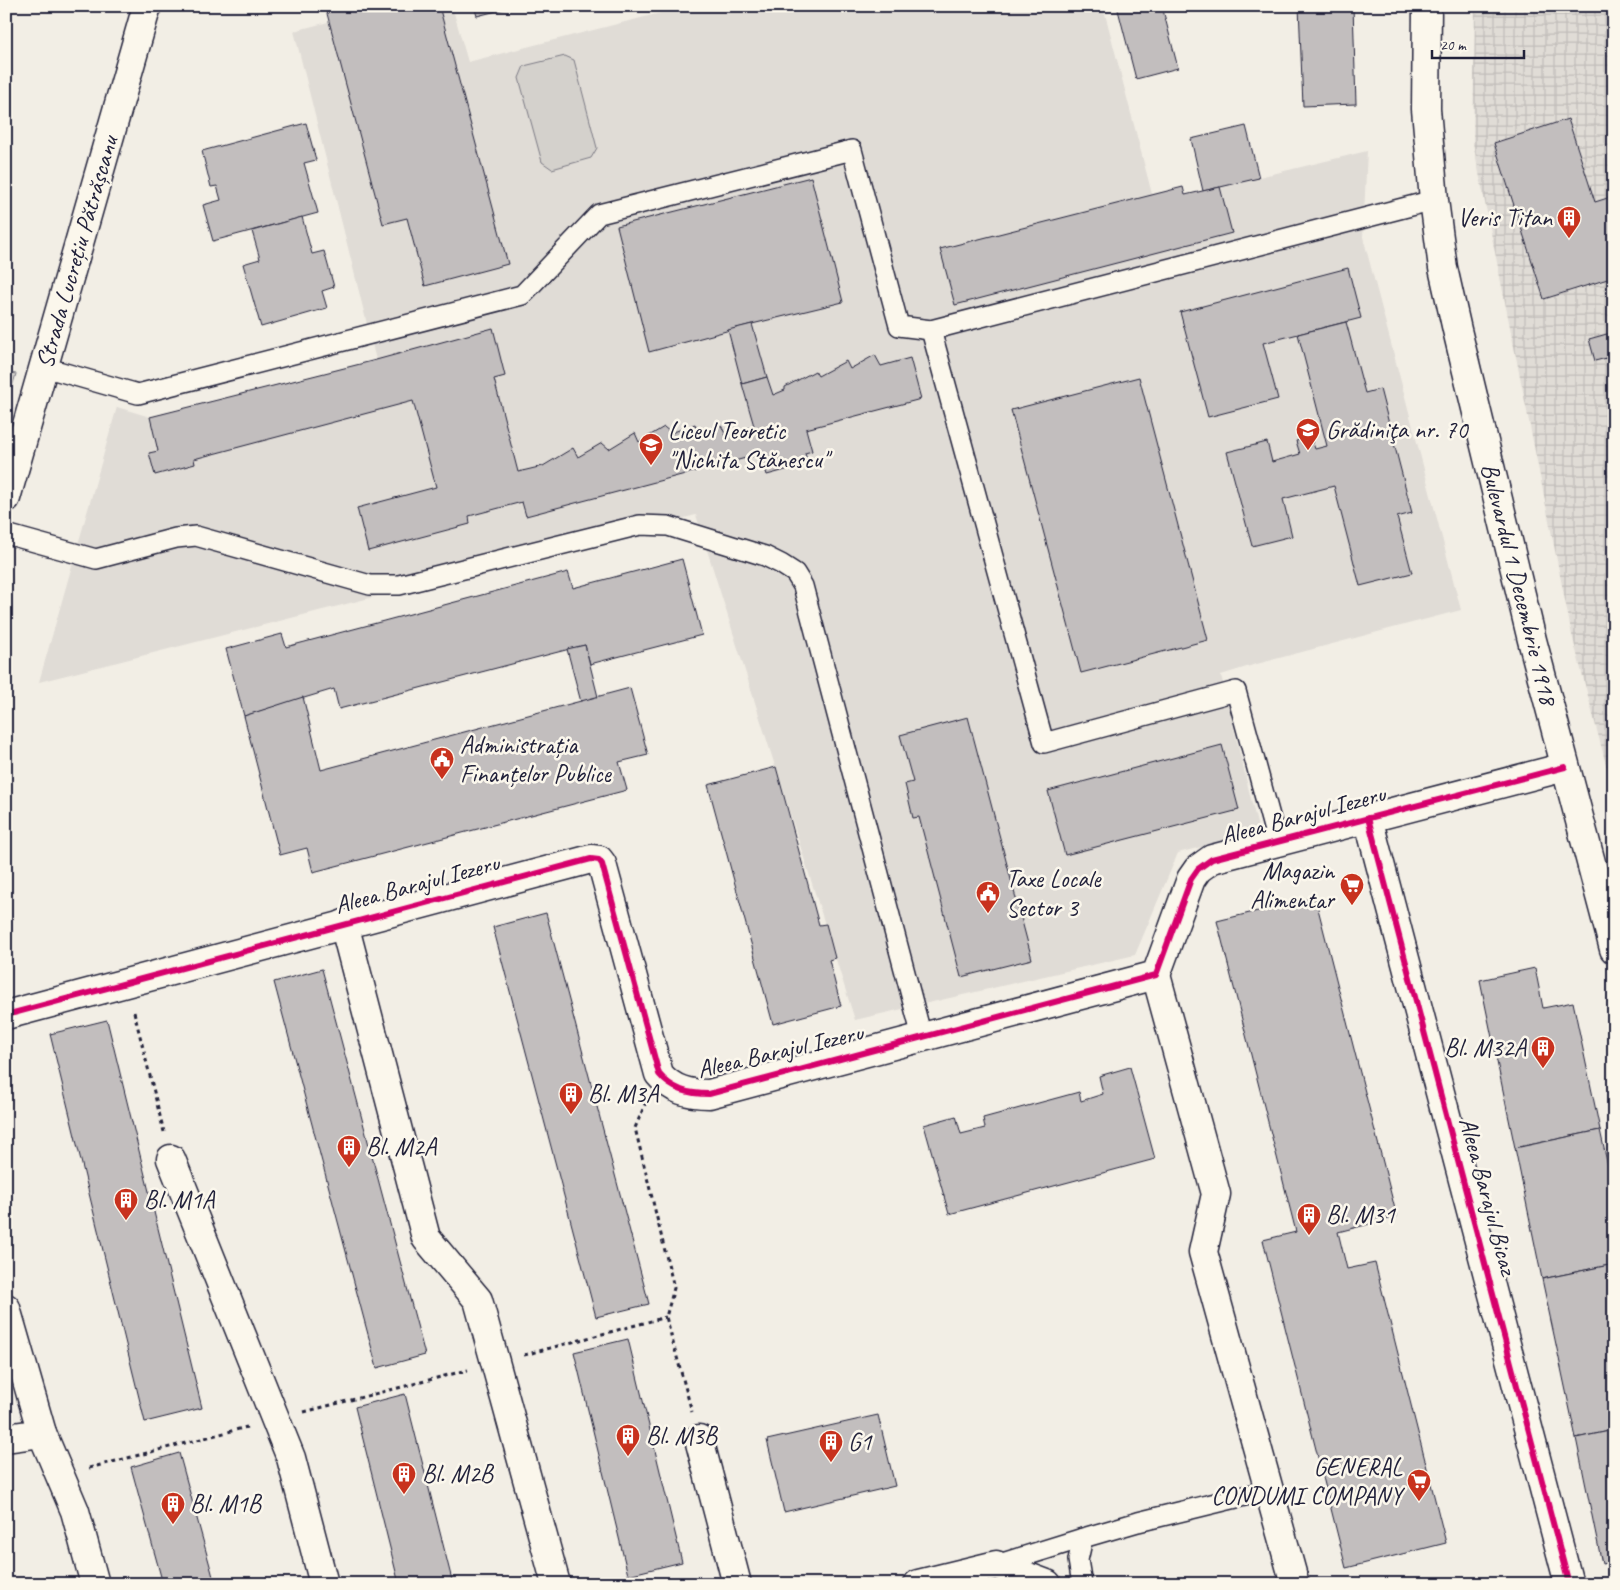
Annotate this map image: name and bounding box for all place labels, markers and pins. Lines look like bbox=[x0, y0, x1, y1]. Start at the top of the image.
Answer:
place label: Veris Titan bbox=[1458, 202, 1553, 234]
building icon: Veris Titan bbox=[1556, 205, 1582, 239]
place label: Grădiniţa nr. 70 bbox=[1326, 414, 1469, 446]
place label: Liceul Teoretic "Nichita Stănescu" bbox=[668, 415, 833, 476]
school or university icon: Grădiniţa nr. 70 bbox=[1295, 417, 1321, 451]
school or university icon: Liceul Teoretic "Nichita Stănescu" bbox=[638, 432, 664, 466]
place label: Administrația Finanțelor Publice bbox=[460, 729, 612, 790]
public building icon: Administrația Finanțelor Publice bbox=[429, 746, 455, 780]
place label: Magazin Alimentar bbox=[1250, 855, 1336, 916]
place label: Taxe Locale Sector 3 bbox=[1006, 863, 1102, 924]
supermarket icon: Magazin Alimentar bbox=[1339, 872, 1365, 906]
public building icon: Taxe Locale Sector 3 bbox=[975, 880, 1001, 914]
place label: Bl. M32A bbox=[1444, 1032, 1527, 1064]
building icon: Bl. M32A bbox=[1530, 1035, 1556, 1069]
place label: Bl. M3A bbox=[588, 1078, 660, 1110]
building icon: Bl. M3A bbox=[558, 1081, 584, 1115]
place label: Bl. M2A bbox=[366, 1131, 438, 1163]
building icon: Bl. M2A bbox=[336, 1134, 362, 1168]
place label: Bl. M1A bbox=[144, 1184, 216, 1216]
building icon: Bl. M1A bbox=[113, 1187, 139, 1221]
place label: Bl. M31 bbox=[1326, 1199, 1397, 1231]
building icon: Bl. M31 bbox=[1296, 1202, 1322, 1236]
place label: Bl. M3B bbox=[646, 1420, 719, 1452]
building icon: Bl. M3B bbox=[615, 1423, 641, 1457]
place label: G1 bbox=[848, 1426, 873, 1458]
building icon: G1 bbox=[818, 1429, 844, 1463]
place label: GENERAL CONDUMI COMPANY bbox=[1211, 1451, 1405, 1512]
place label: Bl. M2B bbox=[422, 1458, 495, 1490]
building icon: Bl. M2B bbox=[391, 1461, 417, 1495]
supermarket icon: GENERAL CONDUMI COMPANY bbox=[1406, 1468, 1432, 1502]
place label: Bl. M1B bbox=[190, 1488, 263, 1520]
building icon: Bl. M1B bbox=[160, 1491, 186, 1525]

